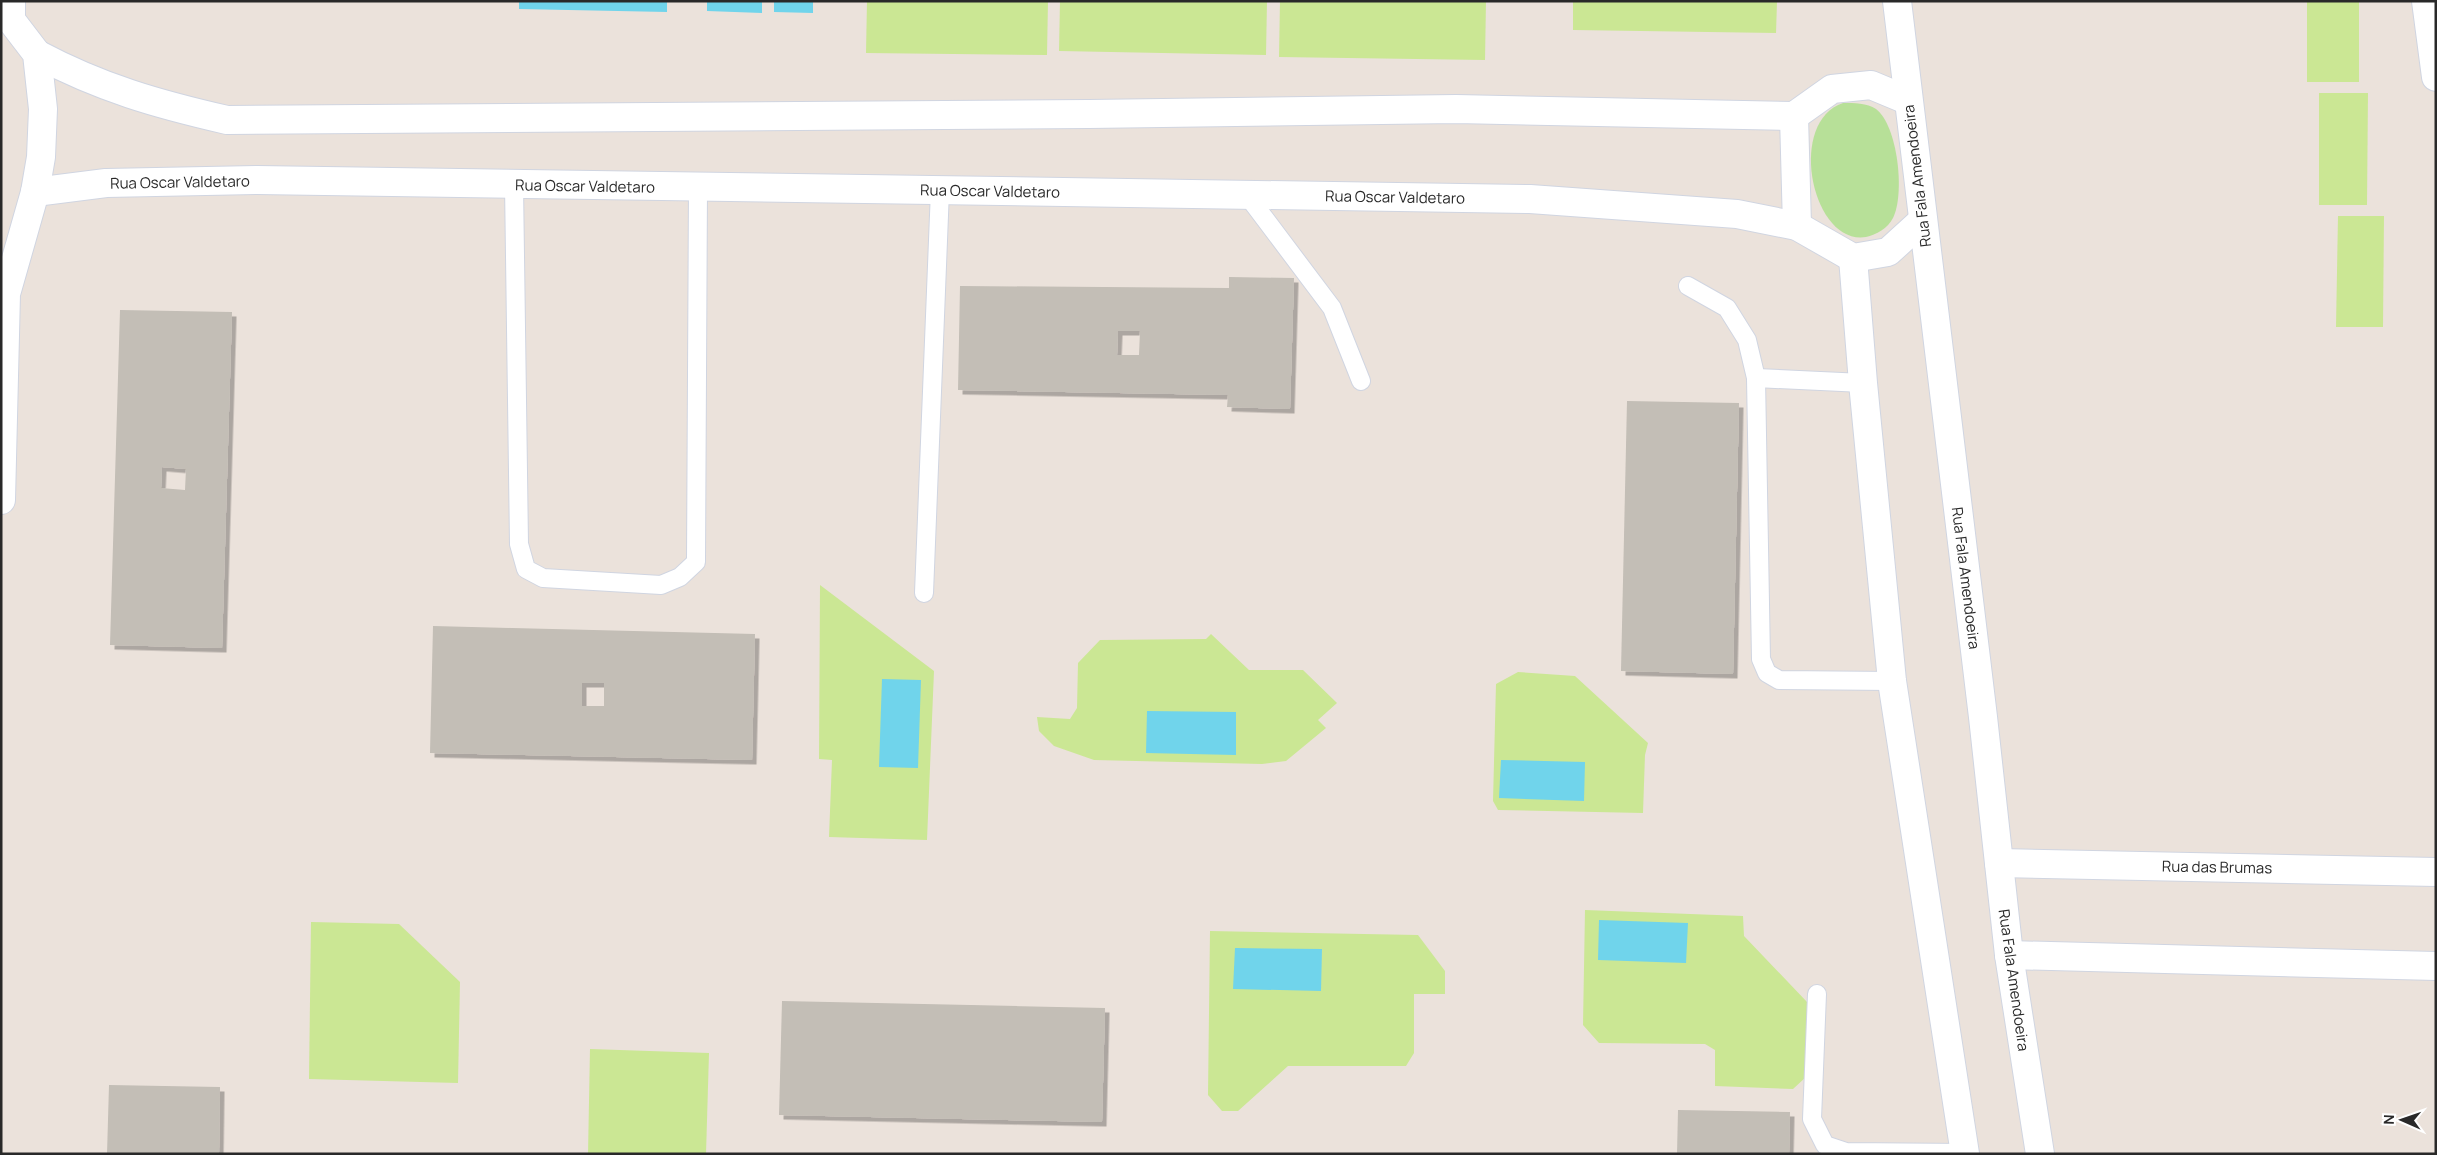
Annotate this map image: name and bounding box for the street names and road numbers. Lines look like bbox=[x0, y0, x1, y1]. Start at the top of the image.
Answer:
street label: Rua Fala Amendoeira bbox=[1898, 104, 1936, 248]
street label: Rua Oscar Valdetaro bbox=[110, 170, 250, 194]
street label: Rua Oscar Valdetaro bbox=[515, 174, 655, 198]
street label: Rua Oscar Valdetaro bbox=[920, 179, 1060, 203]
street label: Rua Oscar Valdetaro bbox=[1325, 185, 1465, 209]
street label: Rua Fala Amendoeira bbox=[1947, 506, 1985, 650]
street label: Rua das Brumas bbox=[2162, 856, 2272, 878]
street label: Rua Fala Amendoeira bbox=[1994, 908, 2034, 1052]

